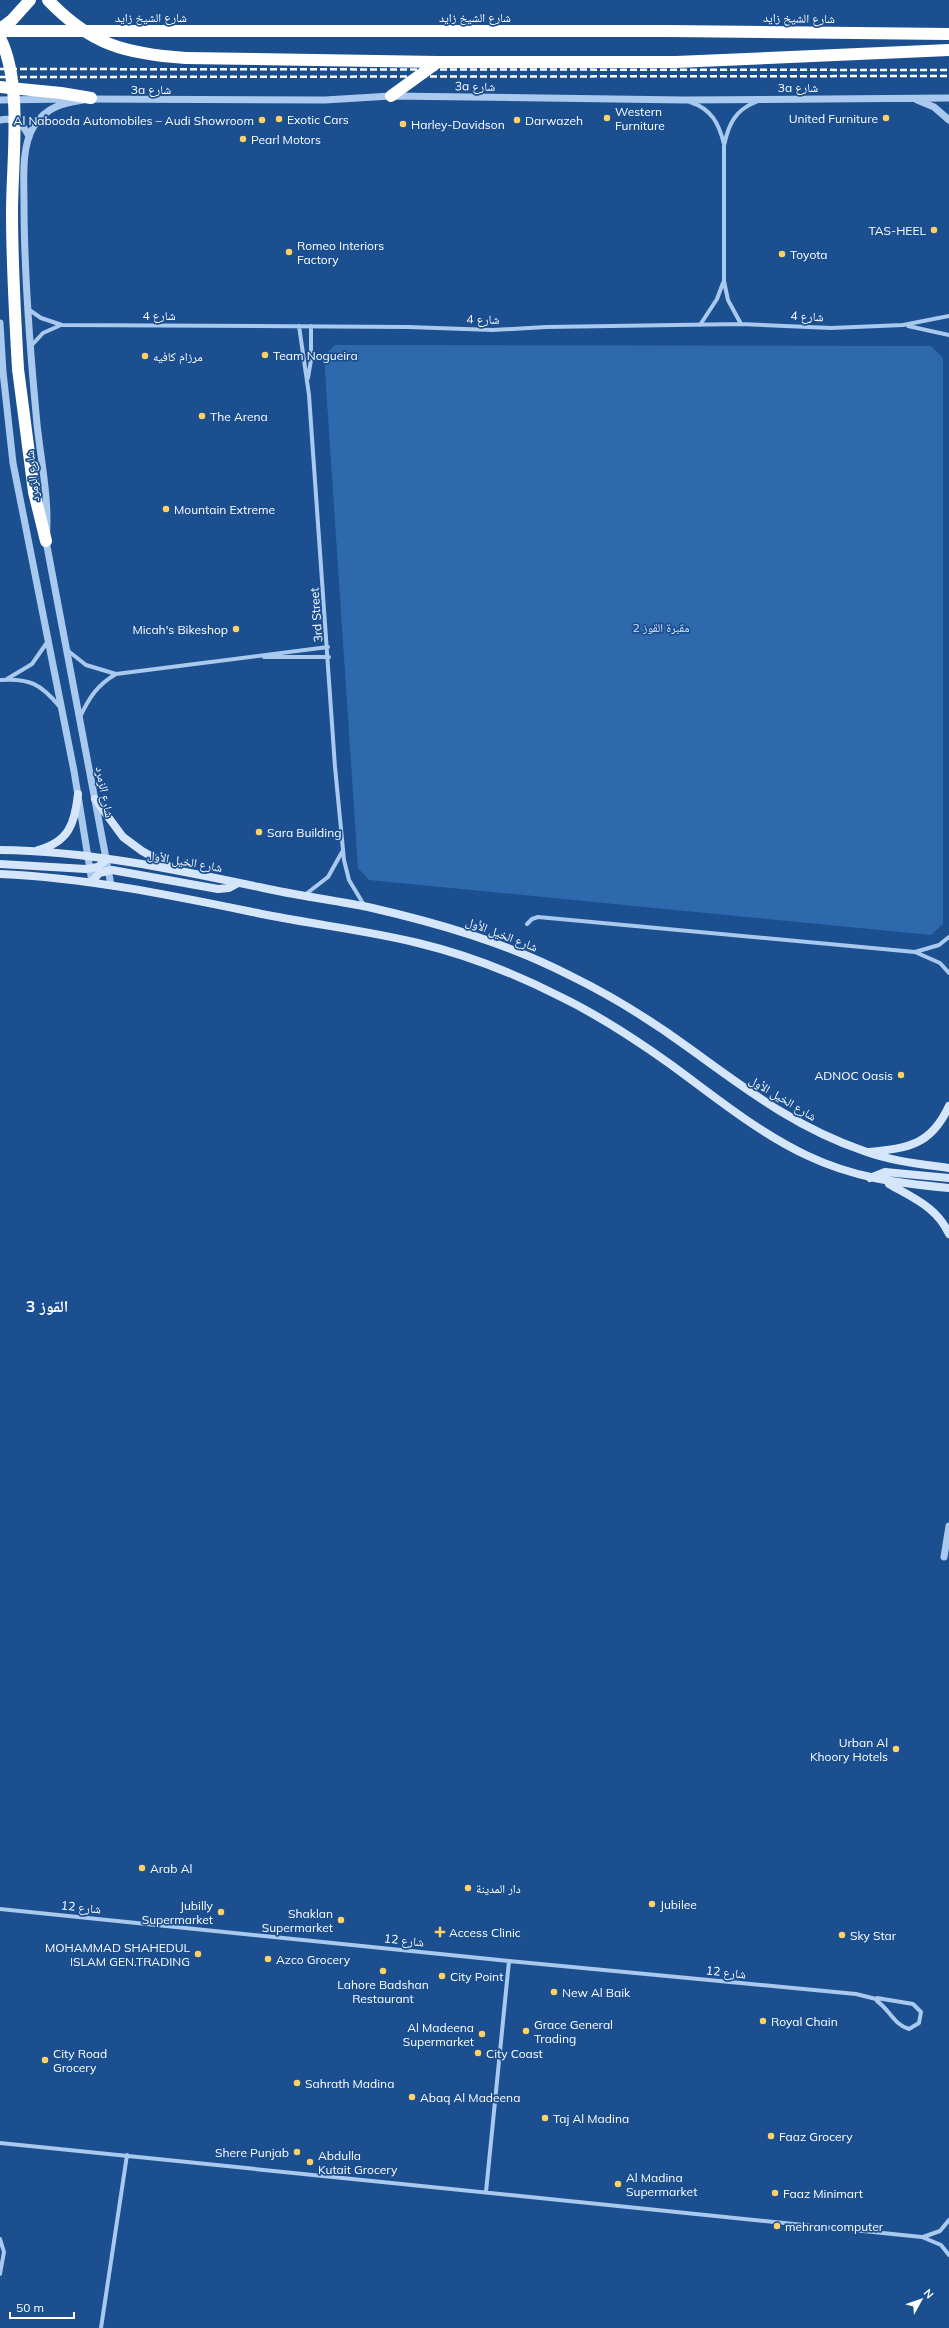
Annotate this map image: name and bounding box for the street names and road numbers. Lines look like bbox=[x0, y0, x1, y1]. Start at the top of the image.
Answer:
street label: شارع الشيخ زايد bbox=[115, 10, 187, 26]
street label: شارع الشيخ زايد bbox=[439, 10, 511, 26]
street label: شارع الشيخ زايد bbox=[763, 10, 835, 27]
street label: 3a شارع bbox=[455, 78, 495, 95]
street label: 3a شارع bbox=[778, 80, 818, 96]
street label: 3a شارع bbox=[131, 82, 171, 98]
street label: شارع 4 bbox=[142, 308, 176, 324]
street label: شارع 4 bbox=[790, 308, 824, 325]
street label: شارع 4 bbox=[466, 311, 500, 328]
street label: شارع الزمرد bbox=[22, 449, 43, 502]
street label: 3rd Street bbox=[307, 587, 325, 643]
street label: شارع الزمرد bbox=[92, 765, 117, 819]
street label: شارع الخيل الأول bbox=[146, 847, 224, 876]
street label: شارع الخيل الأول bbox=[464, 913, 540, 956]
street label: شارع الخيل الأول bbox=[746, 1072, 819, 1125]
street label: شارع 12 bbox=[60, 1897, 102, 1918]
street label: شارع 12 bbox=[383, 1930, 425, 1951]
street label: شارع 12 bbox=[705, 1962, 747, 1983]

